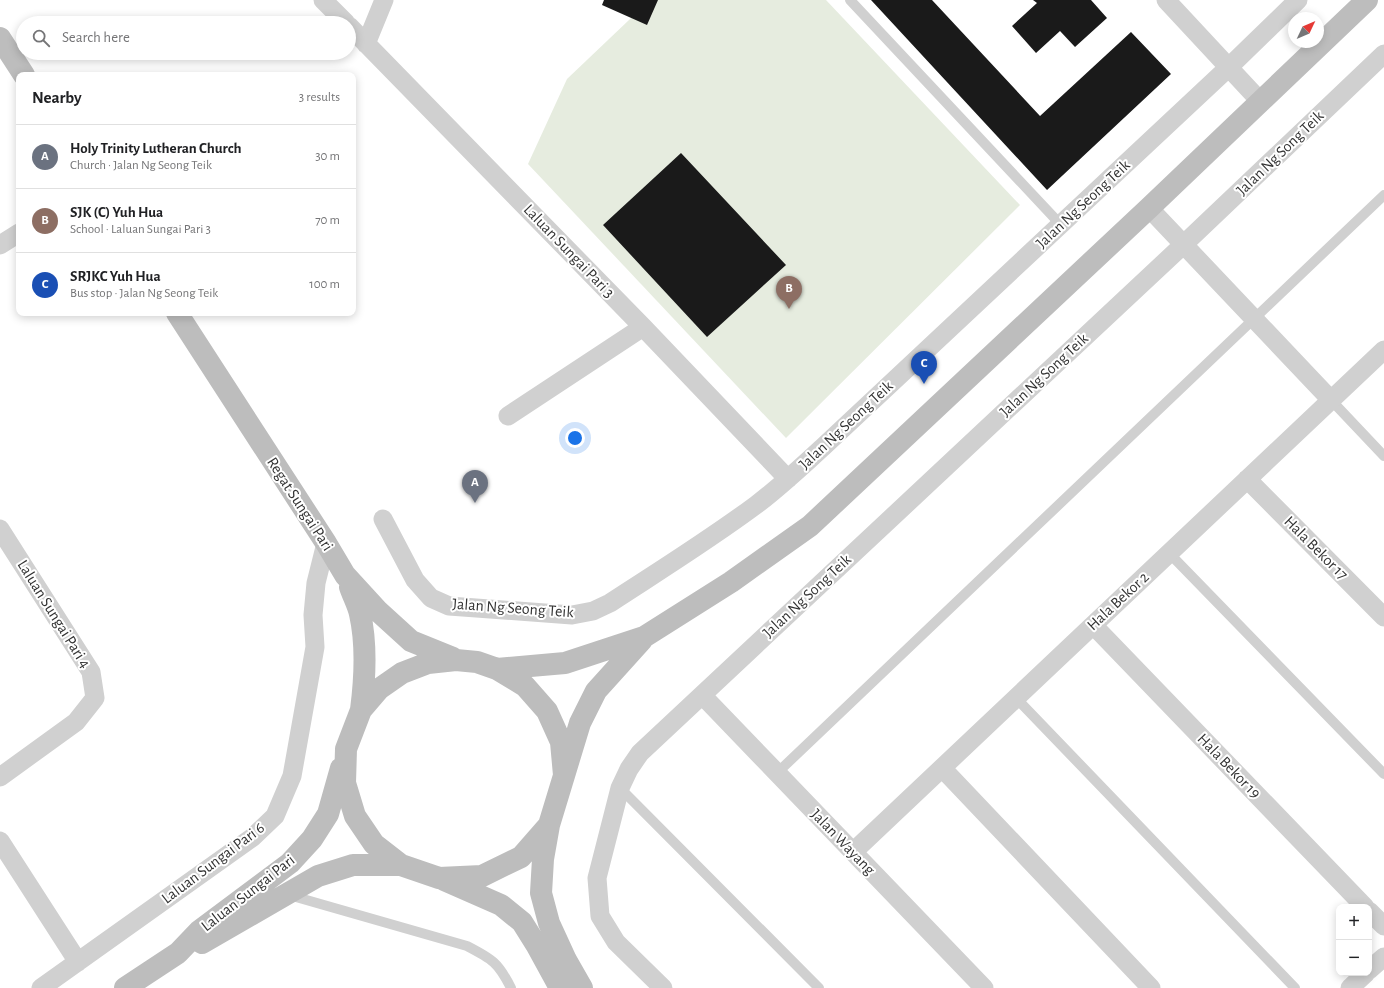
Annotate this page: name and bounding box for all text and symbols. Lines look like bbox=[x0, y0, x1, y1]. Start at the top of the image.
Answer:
north arrow bbox=[1288, 12, 1324, 48]
search box bbox=[16, 16, 356, 60]
icon: search bbox=[30, 27, 52, 49]
text: Search here bbox=[62, 30, 130, 45]
text: Nearby bbox=[32, 89, 82, 106]
text: 3 results bbox=[299, 91, 340, 104]
street label: Jalan Ng Song Teik bbox=[1233, 107, 1327, 198]
text: Holy Trinity Lutheran Church bbox=[70, 141, 242, 156]
text: A bbox=[41, 150, 49, 163]
text: 30 m bbox=[315, 150, 340, 163]
street label: Jalan Ng Seong Teik bbox=[1033, 156, 1133, 251]
text: Church · Jalan Ng Seong Teik bbox=[70, 159, 212, 172]
street label: Laluan Sungai Pari 3 bbox=[521, 201, 617, 301]
text: SJK (C) Yuh Hua bbox=[70, 205, 163, 220]
text: B bbox=[41, 214, 49, 227]
text: 70 m bbox=[315, 214, 340, 227]
text: School · Laluan Sungai Pari 3 bbox=[70, 223, 211, 236]
text: SRJKC Yuh Hua bbox=[70, 269, 161, 284]
pin: B bbox=[776, 276, 802, 309]
text: C bbox=[42, 278, 48, 291]
text: 100 m bbox=[309, 278, 340, 291]
text: Bus stop · Jalan Ng Seong Teik bbox=[70, 287, 218, 300]
street label: Jalan Ng Song Teik bbox=[997, 330, 1092, 420]
pin: C bbox=[911, 351, 937, 384]
street label: Jalan Ng Seong Teik bbox=[796, 377, 896, 472]
your location bbox=[565, 428, 585, 448]
street label: Regat Sungai Pari bbox=[264, 454, 336, 554]
pin: A bbox=[462, 470, 488, 503]
street label: Hala Bekor 17 bbox=[1281, 513, 1351, 583]
street label: Jalan Ng Song Teik bbox=[760, 551, 855, 641]
street label: Laluan Sungai Pari 4 bbox=[14, 557, 94, 671]
street label: Hala Bekor 2 bbox=[1084, 569, 1152, 633]
street label: Jalan Ng Seong Teik bbox=[452, 596, 575, 620]
street label: Hala Bekor 19 bbox=[1194, 730, 1264, 802]
street label: Jalan Wayang bbox=[807, 806, 878, 879]
street label: Laluan Sungai Pari 6 bbox=[158, 818, 268, 908]
street label: Laluan Sungai Pari bbox=[197, 850, 299, 936]
map controls bbox=[1336, 904, 1372, 976]
button: + bbox=[1336, 904, 1372, 940]
button: − bbox=[1336, 940, 1372, 976]

